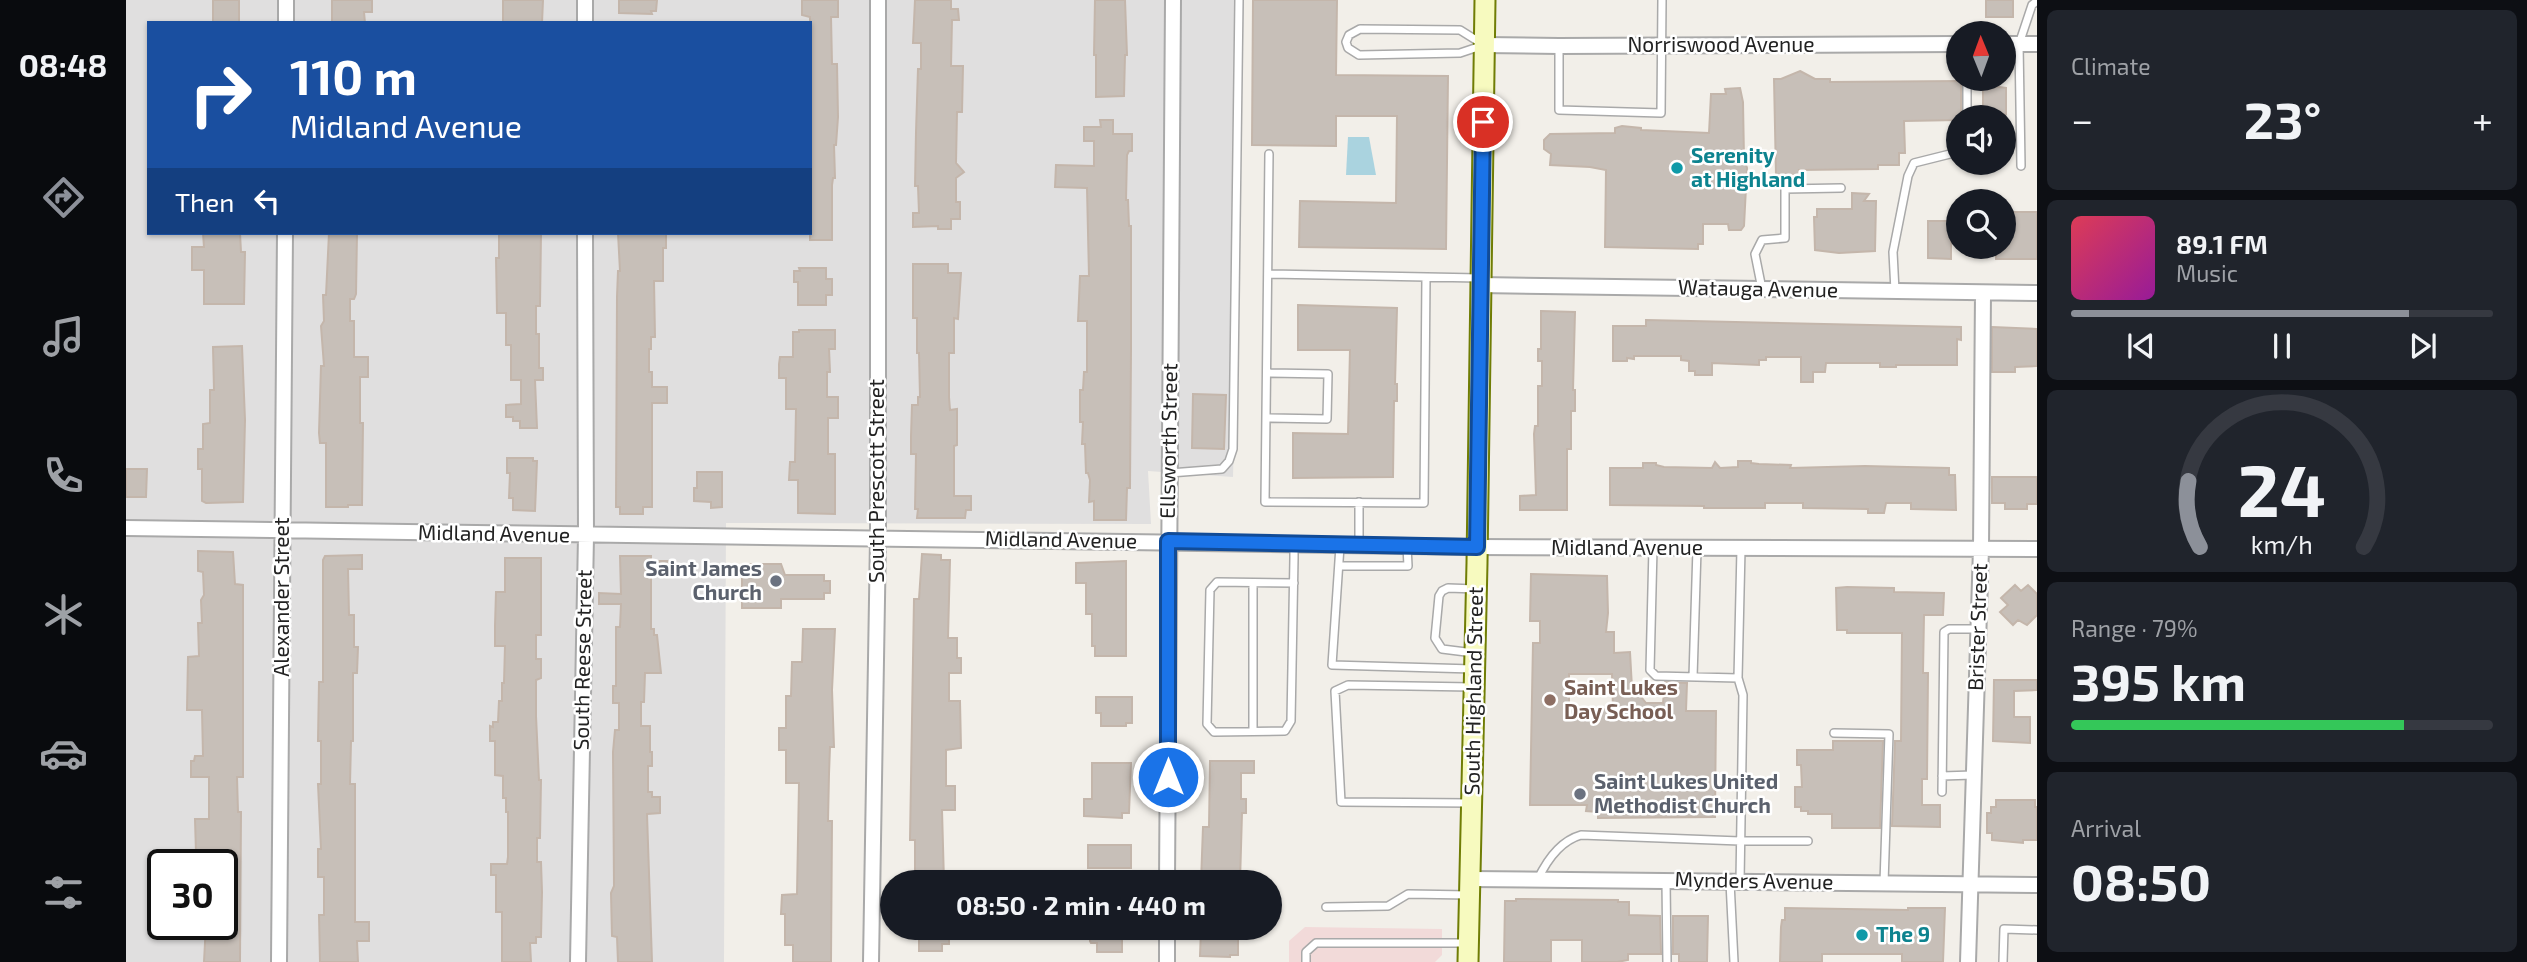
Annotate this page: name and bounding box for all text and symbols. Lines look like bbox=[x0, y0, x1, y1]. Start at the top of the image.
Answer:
north arrow bbox=[1946, 21, 2016, 91]
map controls bbox=[1946, 21, 2016, 259]
street label: Norriswood Avenue bbox=[1627, 31, 1815, 56]
text: 08:48 bbox=[19, 45, 107, 83]
text: 110 m bbox=[290, 46, 417, 105]
icon: right bbox=[175, 49, 266, 140]
text: Climate bbox=[2071, 52, 2151, 80]
text: 23° bbox=[2244, 87, 2321, 149]
pin bbox=[1453, 92, 1513, 152]
text: − bbox=[2071, 96, 2093, 142]
text: + bbox=[2472, 96, 2493, 142]
icon: arrive bbox=[1464, 103, 1502, 141]
button: sound bbox=[1946, 105, 2016, 175]
text: Midland Avenue bbox=[290, 106, 522, 144]
place label: Serenity at Highland bbox=[1691, 142, 1805, 191]
marker: Serenity at Highland bbox=[1669, 160, 1685, 176]
icon: directions bbox=[39, 173, 88, 222]
icon: left bbox=[248, 182, 286, 220]
text: Then bbox=[175, 186, 234, 217]
button: search bbox=[1946, 189, 2016, 259]
text: 89.1 FM bbox=[2176, 228, 2268, 259]
text: Music bbox=[2176, 259, 2238, 287]
street label: Watauga Avenue bbox=[1678, 274, 1838, 301]
icon: music bbox=[39, 312, 88, 361]
icon: previous bbox=[2122, 327, 2160, 365]
icon: pause bbox=[2263, 327, 2301, 365]
icon: next bbox=[2404, 327, 2442, 365]
street label: Ellsworth Street bbox=[1154, 363, 1181, 519]
street label: South Prescott Street bbox=[863, 379, 888, 583]
text: 24 bbox=[2238, 444, 2326, 532]
icon: phone bbox=[39, 451, 88, 500]
street label: Alexander Street bbox=[268, 517, 293, 677]
street label: Midland Avenue bbox=[418, 519, 570, 546]
street label: Midland Avenue bbox=[985, 525, 1137, 552]
text: km/h bbox=[2251, 529, 2313, 559]
street label: Midland Avenue bbox=[1551, 534, 1703, 559]
place label: Saint James Church bbox=[645, 555, 762, 604]
street label: Brister Street bbox=[1962, 563, 1991, 691]
street label: South Reese Street bbox=[567, 569, 596, 751]
marker: Saint James Church bbox=[768, 573, 784, 589]
street label: South Highland Street bbox=[1458, 586, 1487, 796]
icon: climate bbox=[39, 590, 88, 639]
text: Range · 79% bbox=[2071, 614, 2197, 642]
text: 395 km bbox=[2071, 649, 2246, 711]
place label: Saint Lukes Day School bbox=[1564, 674, 1678, 724]
marker: Saint Lukes Day School bbox=[1542, 692, 1558, 708]
icon: car bbox=[39, 729, 88, 778]
position arrow bbox=[1131, 740, 1205, 814]
place label: Saint Lukes United Methodist Church bbox=[1594, 768, 1778, 817]
marker: Saint Lukes United Methodist Church bbox=[1572, 786, 1588, 802]
text: Arrival bbox=[2071, 814, 2141, 842]
speed limit sign: 30 bbox=[147, 849, 238, 940]
text: 08:50 bbox=[2071, 849, 2211, 911]
street label: Mynders Avenue bbox=[1674, 866, 1834, 893]
icon: filters bbox=[39, 868, 88, 917]
text: 08:50 · 2 min · 440 m bbox=[956, 889, 1206, 920]
place label: The 9 bbox=[1876, 921, 1930, 946]
marker: The 9 bbox=[1854, 927, 1870, 943]

